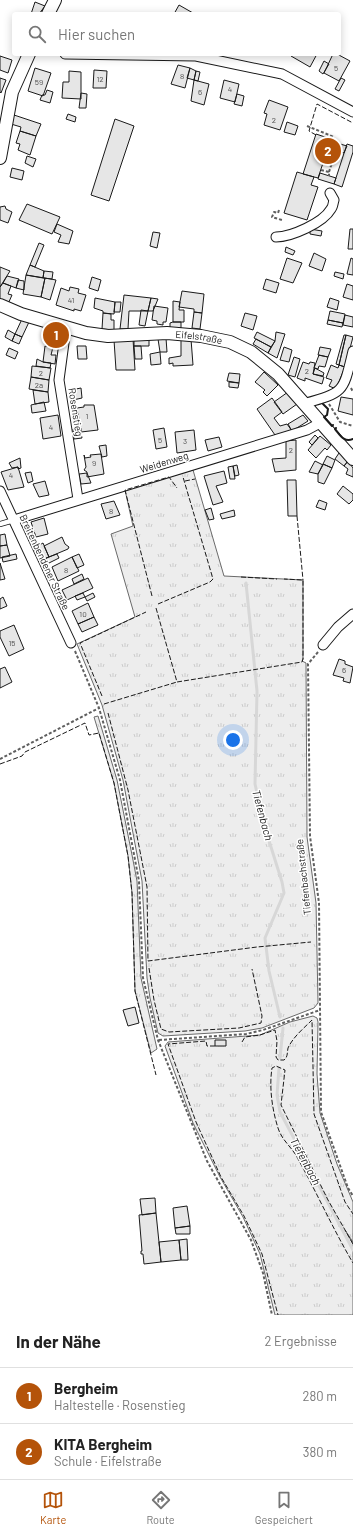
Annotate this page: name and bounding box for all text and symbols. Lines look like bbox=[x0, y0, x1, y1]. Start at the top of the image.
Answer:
search box bbox=[12, 12, 341, 56]
icon: search bbox=[26, 23, 48, 45]
text: Hier suchen bbox=[58, 25, 135, 43]
house number: 5 bbox=[334, 63, 338, 73]
house number: 8 bbox=[180, 71, 184, 81]
house number: 12 bbox=[96, 74, 104, 84]
house number: 59 bbox=[35, 77, 43, 87]
house number: 4 bbox=[228, 84, 232, 94]
house number: 6 bbox=[198, 87, 202, 97]
house number: 2 bbox=[272, 115, 276, 125]
pin: 2 bbox=[315, 136, 341, 166]
house number: 41 bbox=[68, 295, 74, 305]
pin: 1 bbox=[43, 320, 69, 350]
street label: Eifelstraße bbox=[175, 328, 224, 346]
house number: 2 bbox=[305, 366, 309, 376]
house number: 2 bbox=[39, 368, 43, 378]
house number: 2a bbox=[35, 380, 43, 390]
street label: Rosenstieg bbox=[66, 387, 86, 437]
house number: 1 bbox=[86, 411, 89, 421]
house number: 4 bbox=[49, 422, 53, 432]
house number: 5 bbox=[158, 435, 162, 445]
house number: 3 bbox=[183, 436, 187, 446]
house number: 2 bbox=[289, 445, 293, 455]
street label: Weidenweg bbox=[138, 449, 190, 475]
house number: 9 bbox=[92, 458, 96, 468]
house number: 4 bbox=[9, 470, 13, 480]
house number: 8 bbox=[109, 506, 113, 516]
street label: Breitenbendener Straße bbox=[18, 512, 72, 612]
house number: 8 bbox=[64, 565, 68, 575]
house number: 10 bbox=[79, 609, 87, 619]
house number: 15 bbox=[9, 638, 15, 648]
house number: 6 bbox=[342, 665, 346, 675]
your location bbox=[223, 730, 243, 750]
water label: Tiefenbach bbox=[250, 788, 276, 842]
street label: Tiefenbachstraße bbox=[293, 838, 313, 916]
water label: Tiefenbach bbox=[288, 1135, 324, 1187]
text: In der Nähe bbox=[16, 1331, 101, 1351]
text: 2 Ergebnisse bbox=[264, 1333, 337, 1349]
text: Bergheim bbox=[54, 1379, 118, 1397]
text: 1 bbox=[27, 1388, 31, 1404]
text: 280 m bbox=[303, 1388, 337, 1404]
text: Haltestelle · Rosenstieg bbox=[54, 1397, 185, 1413]
text: KITA Bergheim bbox=[54, 1435, 152, 1453]
text: 2 bbox=[25, 1444, 33, 1460]
text: 380 m bbox=[303, 1444, 337, 1460]
text: Schule · Eifelstraße bbox=[54, 1453, 162, 1469]
tab: Karte bbox=[40, 1489, 66, 1526]
tab: Route bbox=[146, 1489, 175, 1526]
tab: Gespeichert bbox=[255, 1489, 313, 1526]

